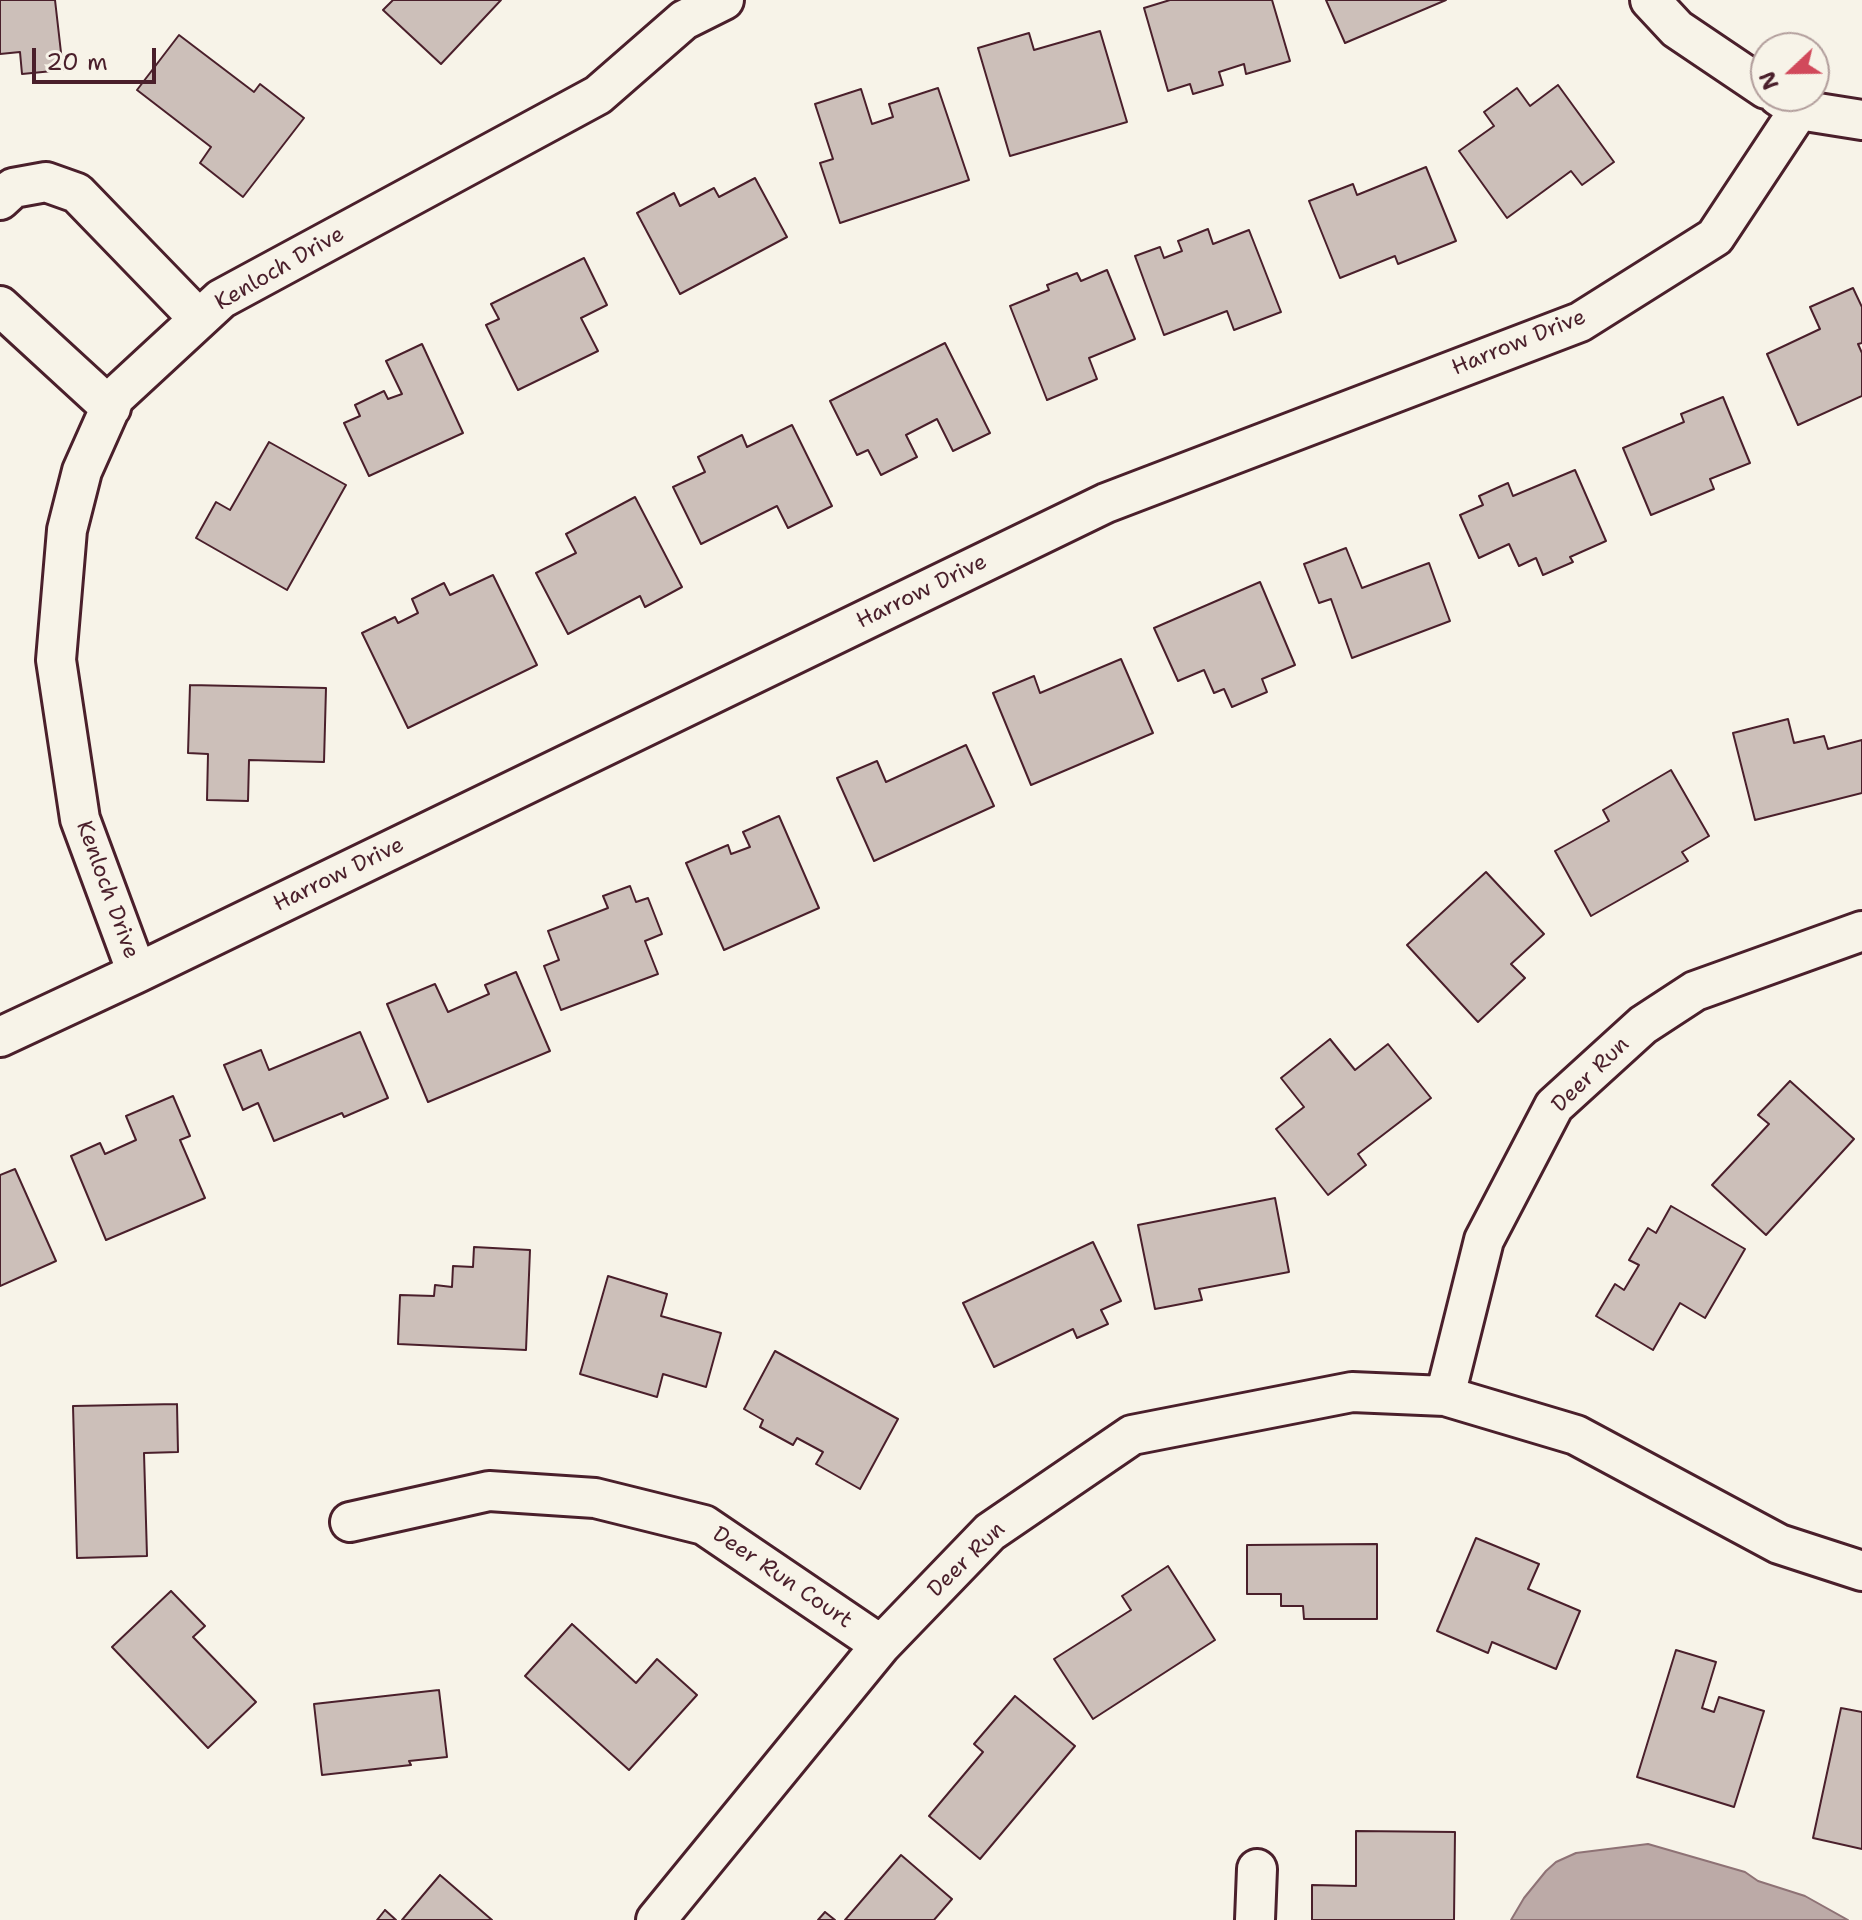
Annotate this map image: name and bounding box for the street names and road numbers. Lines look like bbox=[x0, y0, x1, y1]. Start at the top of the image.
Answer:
street label: Kenloch Drive bbox=[211, 221, 349, 317]
street label: Harrow Drive bbox=[1448, 304, 1590, 382]
street label: Harrow Drive bbox=[852, 549, 992, 635]
street label: Kenloch Drive bbox=[70, 818, 144, 962]
street label: Harrow Drive bbox=[269, 832, 409, 918]
street label: Deer Run bbox=[1547, 1032, 1635, 1118]
street label: Deer Run bbox=[923, 1517, 1011, 1603]
street label: Deer Run Court bbox=[707, 1522, 857, 1634]

